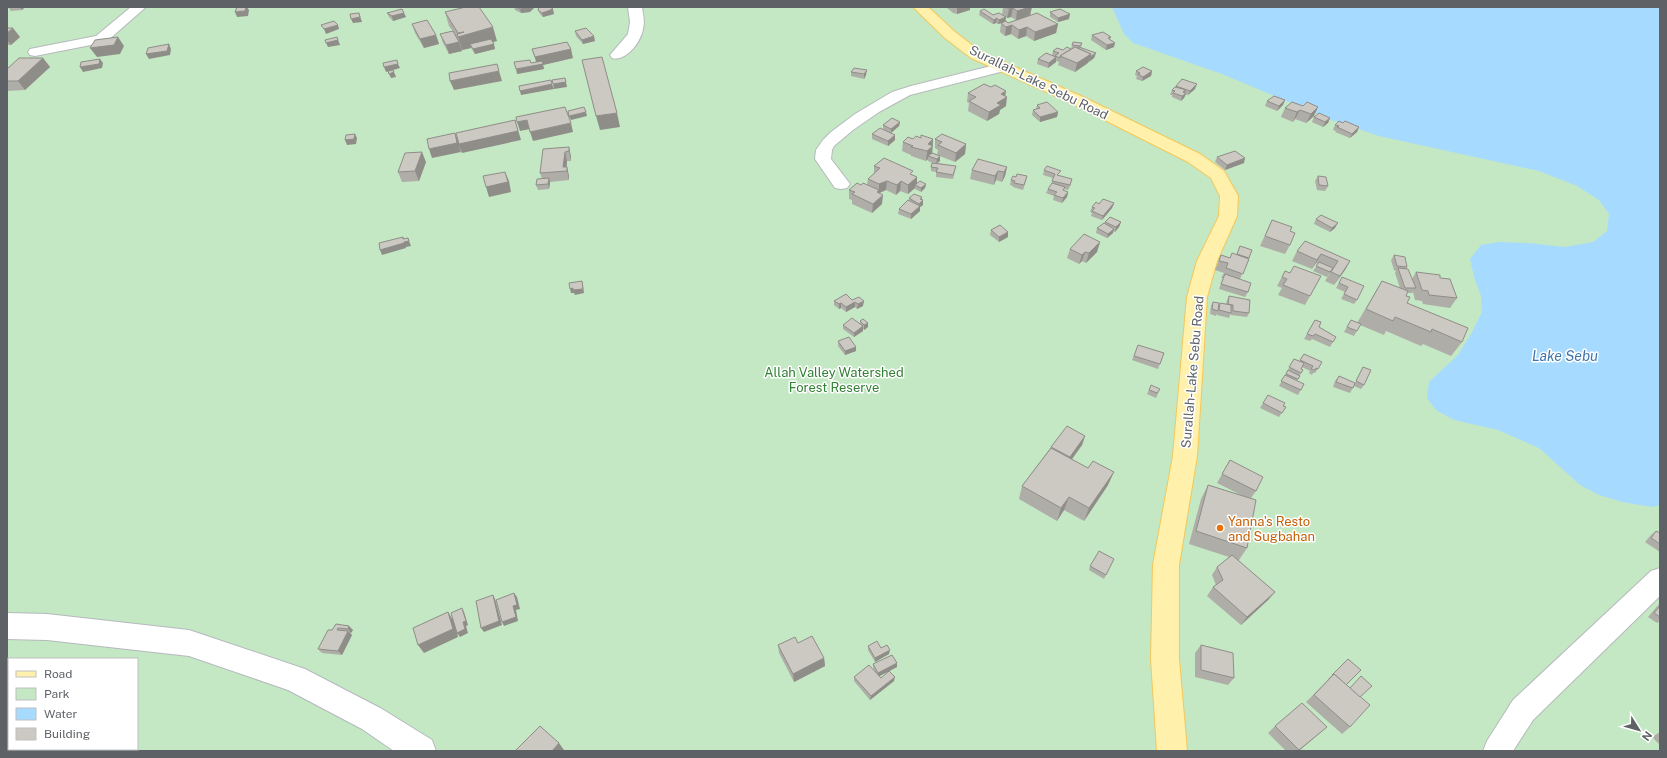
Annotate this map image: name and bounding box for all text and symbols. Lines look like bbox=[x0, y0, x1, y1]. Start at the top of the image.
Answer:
street label: Surallah-Lake Sebu Road bbox=[967, 42, 1111, 123]
street label: Surallah-Lake Sebu Road bbox=[1178, 295, 1207, 449]
water label: Lake Sebu bbox=[1532, 348, 1598, 364]
park label: Allah Valley Watershed Forest Reserve bbox=[764, 365, 904, 395]
place label: Yanna's Resto and Sugbahan bbox=[1228, 514, 1315, 544]
marker: Yanna's Resto and Sugbahan bbox=[1215, 523, 1225, 533]
legend bbox=[8, 658, 138, 750]
text: Road bbox=[44, 667, 72, 681]
text: Park bbox=[44, 687, 70, 701]
text: Water bbox=[44, 707, 78, 721]
north arrow bbox=[1619, 710, 1659, 750]
text: Building bbox=[44, 727, 90, 741]
text: N bbox=[1640, 729, 1654, 743]

